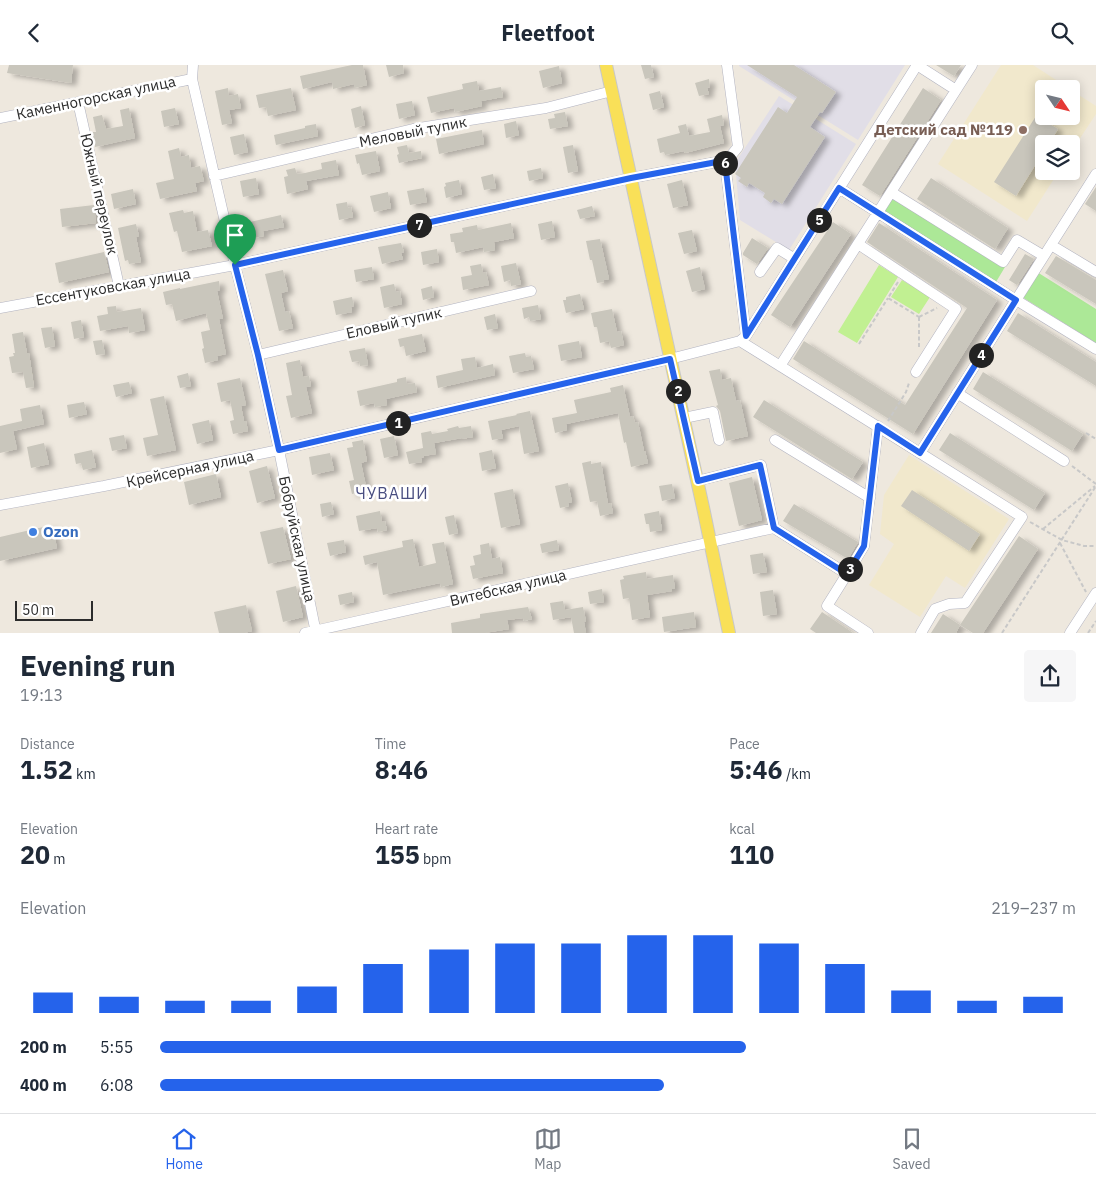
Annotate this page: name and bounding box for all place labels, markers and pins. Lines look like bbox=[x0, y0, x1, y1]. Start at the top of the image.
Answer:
place label: Детский сад №119 bbox=[874, 120, 1013, 139]
marker: Детский сад №119 bbox=[1017, 124, 1029, 136]
pin: 6 bbox=[712, 151, 738, 175]
pin: 5 bbox=[806, 207, 832, 233]
pin: 7 bbox=[406, 213, 432, 237]
pin bbox=[214, 214, 256, 265]
pin: 4 bbox=[968, 343, 994, 367]
pin: 2 bbox=[666, 379, 690, 403]
pin: 1 bbox=[386, 411, 410, 435]
place label: Ozon bbox=[43, 522, 79, 541]
marker: Ozon bbox=[27, 526, 39, 538]
pin: 3 bbox=[838, 557, 862, 581]

